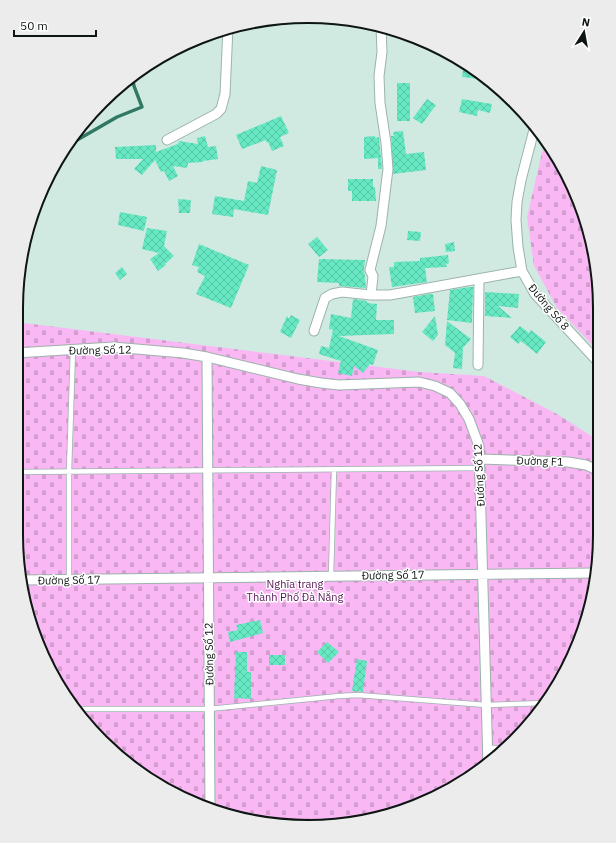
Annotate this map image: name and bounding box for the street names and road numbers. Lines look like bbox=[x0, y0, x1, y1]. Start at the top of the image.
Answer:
street label: Đường Số 8 bbox=[526, 281, 572, 333]
street label: Đường Số 12 bbox=[68, 342, 132, 358]
street label: Đường Số 12 bbox=[470, 443, 488, 507]
street label: Đường F1 bbox=[516, 453, 564, 469]
street label: Đường Số 17 bbox=[361, 567, 425, 583]
street label: Đường Số 17 bbox=[37, 572, 101, 588]
street label: Đường Số 12 bbox=[201, 622, 217, 686]

